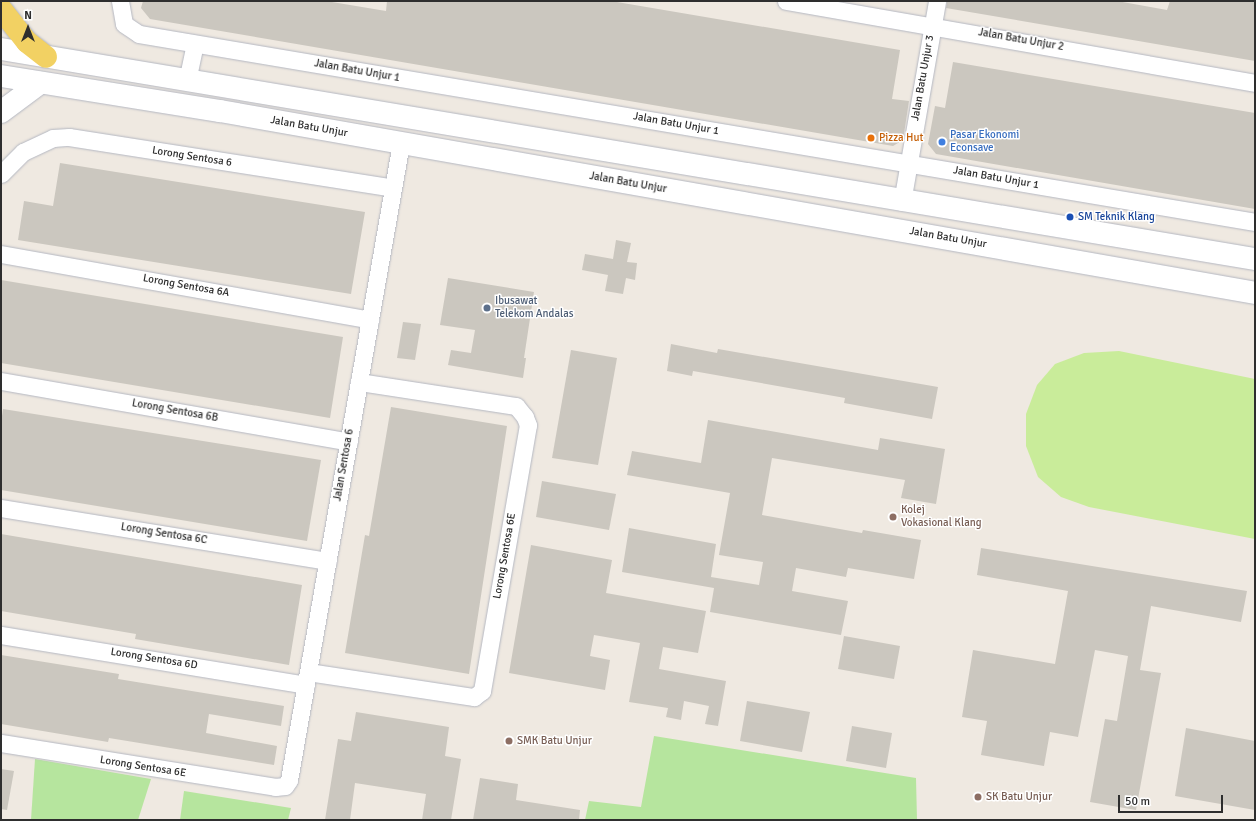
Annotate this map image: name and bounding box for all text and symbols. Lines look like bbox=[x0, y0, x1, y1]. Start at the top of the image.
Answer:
north arrow bbox=[8, 8, 48, 48]
text: N bbox=[24, 9, 32, 22]
street label: Jalan Batu Unjur 2 bbox=[977, 26, 1065, 54]
street label: Jalan Batu Unjur 3 bbox=[909, 34, 937, 122]
street label: Jalan Batu Unjur 1 bbox=[313, 57, 401, 85]
street label: Jalan Batu Unjur 1 bbox=[632, 110, 720, 138]
street label: Jalan Batu Unjur bbox=[269, 114, 349, 140]
place label: Pasar Ekonomi Econsave bbox=[950, 129, 1019, 155]
place label: Pizza Hut bbox=[879, 131, 923, 145]
marker: Pizza Hut bbox=[866, 133, 876, 143]
marker: Pasar Ekonomi Econsave bbox=[937, 137, 947, 147]
street label: Lorong Sentosa 6 bbox=[151, 144, 233, 170]
street label: Jalan Batu Unjur 1 bbox=[952, 164, 1040, 192]
street label: Jalan Batu Unjur bbox=[588, 170, 668, 196]
place label: SM Teknik Klang bbox=[1078, 210, 1155, 224]
marker: SM Teknik Klang bbox=[1065, 212, 1075, 222]
street label: Jalan Batu Unjur bbox=[908, 225, 988, 251]
street label: Lorong Sentosa 6A bbox=[142, 272, 230, 300]
place label: Ibusawat Telekom Andalas bbox=[495, 295, 574, 321]
marker: Ibusawat Telekom Andalas bbox=[482, 303, 492, 313]
street label: Lorong Sentosa 6B bbox=[131, 397, 219, 425]
street label: Jalan Sentosa 6 bbox=[331, 428, 357, 502]
place label: Kolej Vokasional Klang bbox=[901, 504, 982, 530]
street label: Lorong Sentosa 6E bbox=[491, 512, 519, 600]
marker: Kolej Vokasional Klang bbox=[888, 512, 898, 522]
street label: Lorong Sentosa 6C bbox=[120, 521, 208, 547]
street label: Lorong Sentosa 6D bbox=[110, 646, 198, 672]
place label: SMK Batu Unjur bbox=[517, 734, 592, 748]
marker: SMK Batu Unjur bbox=[504, 736, 514, 746]
street label: Lorong Sentosa 6E bbox=[99, 754, 187, 780]
scale bar bbox=[1120, 787, 1225, 813]
place label: SK Batu Unjur bbox=[986, 790, 1052, 804]
marker: SK Batu Unjur bbox=[973, 792, 983, 802]
text: 50 m bbox=[1125, 794, 1150, 809]

